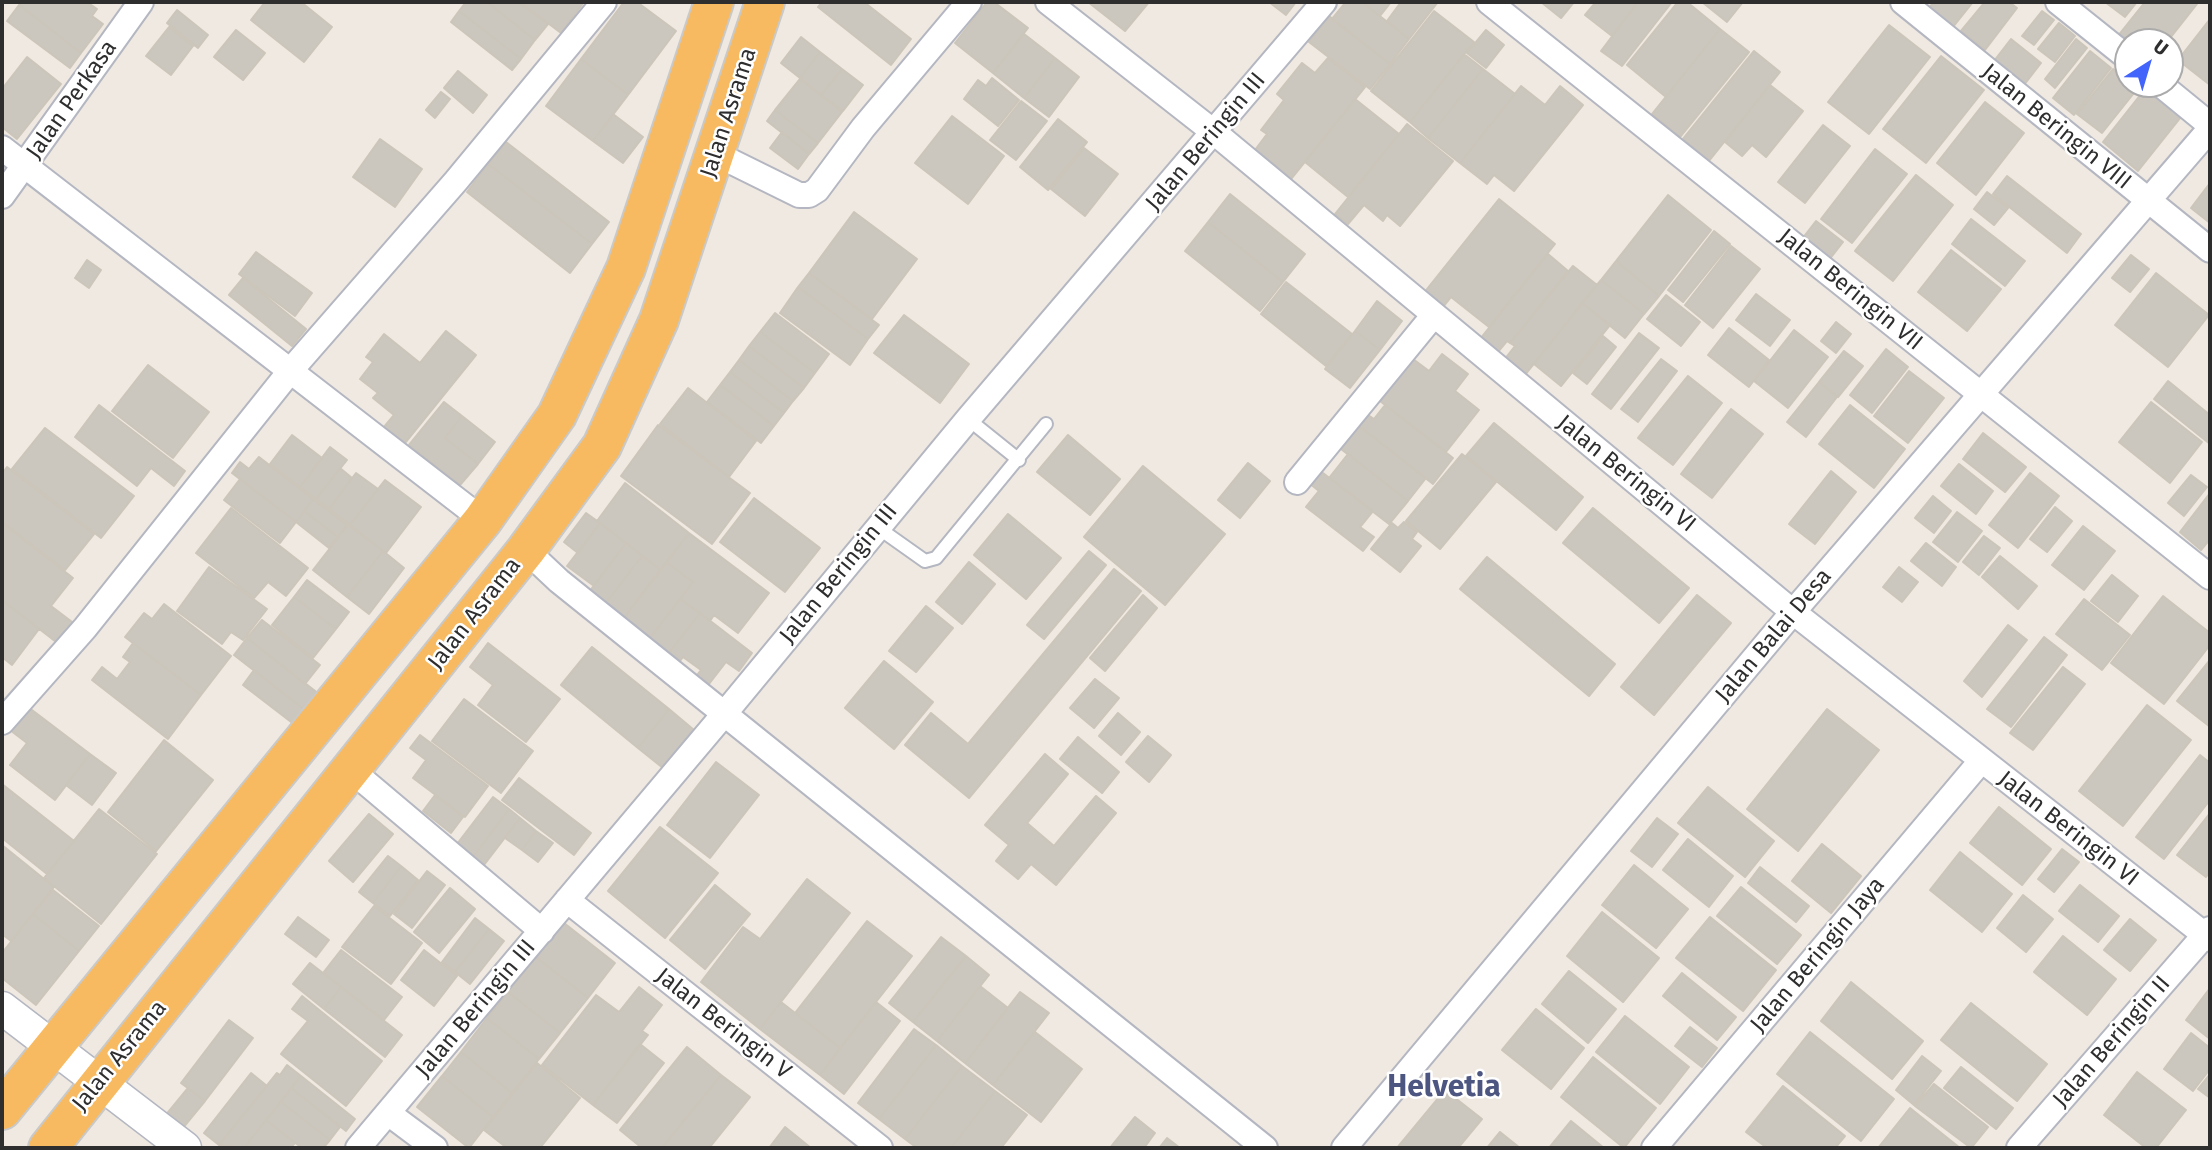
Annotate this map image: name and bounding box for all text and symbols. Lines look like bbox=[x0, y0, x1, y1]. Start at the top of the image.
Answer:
north arrow bbox=[2114, 28, 2184, 98]
street label: Jalan Perkasa bbox=[21, 35, 123, 165]
text: U bbox=[2149, 35, 2173, 60]
street label: Jalan Asrama bbox=[695, 45, 763, 181]
street label: Jalan Beringin VIII bbox=[1976, 58, 2136, 196]
street label: Jalan Beringin III bbox=[1140, 67, 1272, 217]
street label: Jalan Beringin VII bbox=[1772, 223, 1928, 357]
street label: Jalan Beringin VI bbox=[1551, 409, 1701, 539]
street label: Jalan Beringin III bbox=[774, 499, 904, 649]
street label: Jalan Asrama bbox=[423, 552, 527, 676]
street label: Jalan Balai Desa bbox=[1710, 563, 1838, 709]
street label: Jalan Beringin VI bbox=[1992, 765, 2144, 893]
street label: Jalan Beringin Jaya bbox=[1745, 872, 1891, 1038]
street label: Jalan Beringin III bbox=[410, 934, 542, 1084]
street label: Jalan Beringin V bbox=[650, 963, 796, 1085]
street label: Jalan Beringin II bbox=[2047, 971, 2177, 1113]
street label: Jalan Asrama bbox=[67, 995, 173, 1117]
district label: Helvetia bbox=[1387, 1070, 1501, 1106]

